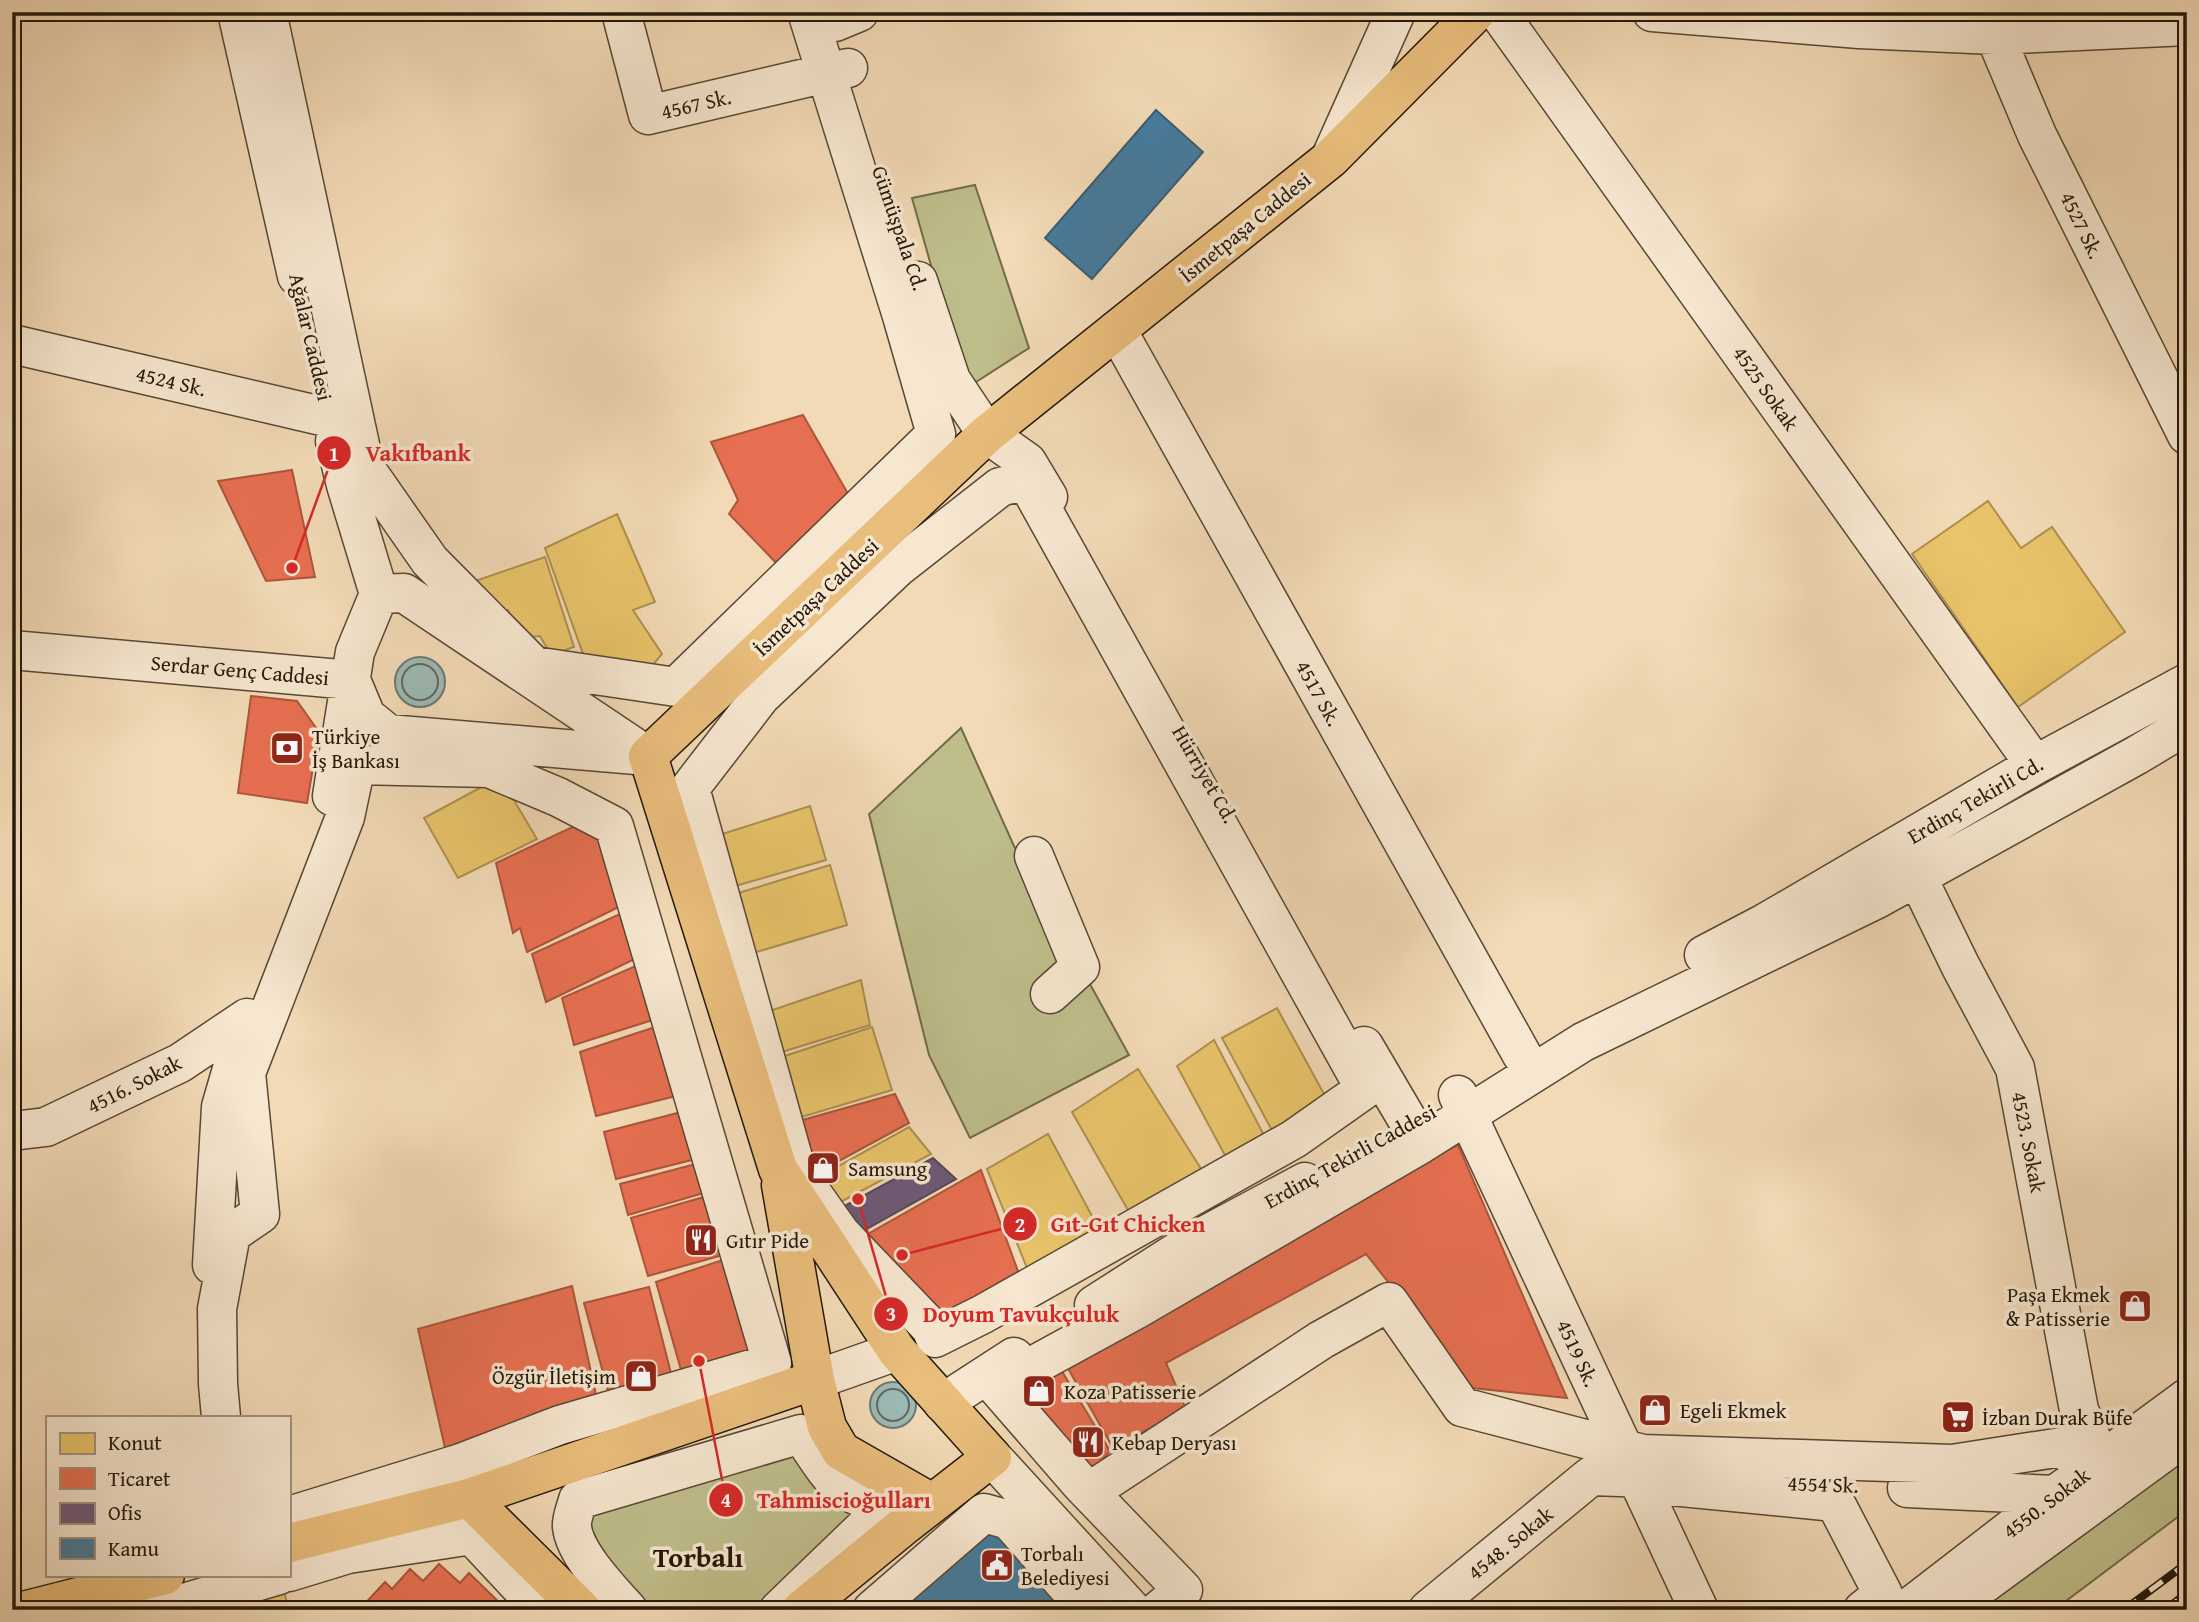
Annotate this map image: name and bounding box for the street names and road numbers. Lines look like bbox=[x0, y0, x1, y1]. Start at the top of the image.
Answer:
street label: 4567 Sk. bbox=[658, 81, 734, 127]
street label: Gümüşpala Cd. bbox=[864, 161, 936, 295]
street label: İsmetpaşa Caddesi bbox=[1173, 164, 1317, 290]
street label: 4527 Sk. bbox=[2052, 186, 2112, 264]
street label: Ağalar Caddesi bbox=[281, 270, 341, 404]
street label: 4525 Sokak bbox=[1725, 339, 1807, 437]
street label: 4524 Sk. bbox=[133, 358, 209, 404]
street label: İsmetpaşa Caddesi bbox=[746, 531, 886, 663]
street label: Serdar Genç Caddesi bbox=[150, 647, 330, 693]
street label: 4517 Sk. bbox=[1288, 654, 1350, 732]
street label: Hürriyet Cd. bbox=[1165, 719, 1245, 829]
street label: Erdinç Tekirli Cd. bbox=[1901, 749, 2049, 851]
street label: 4516. Sokak bbox=[81, 1047, 187, 1121]
street label: 4523. Sokak bbox=[2004, 1089, 2054, 1196]
street label: Erdinç Tekirli Caddesi bbox=[1258, 1096, 1442, 1216]
street label: 4519 Sk. bbox=[1549, 1314, 1607, 1392]
street label: 4550. Sokak bbox=[1996, 1460, 2096, 1546]
street label: 4554 Sk. bbox=[1787, 1467, 1859, 1501]
street label: 4548. Sokak bbox=[1460, 1499, 1560, 1587]

